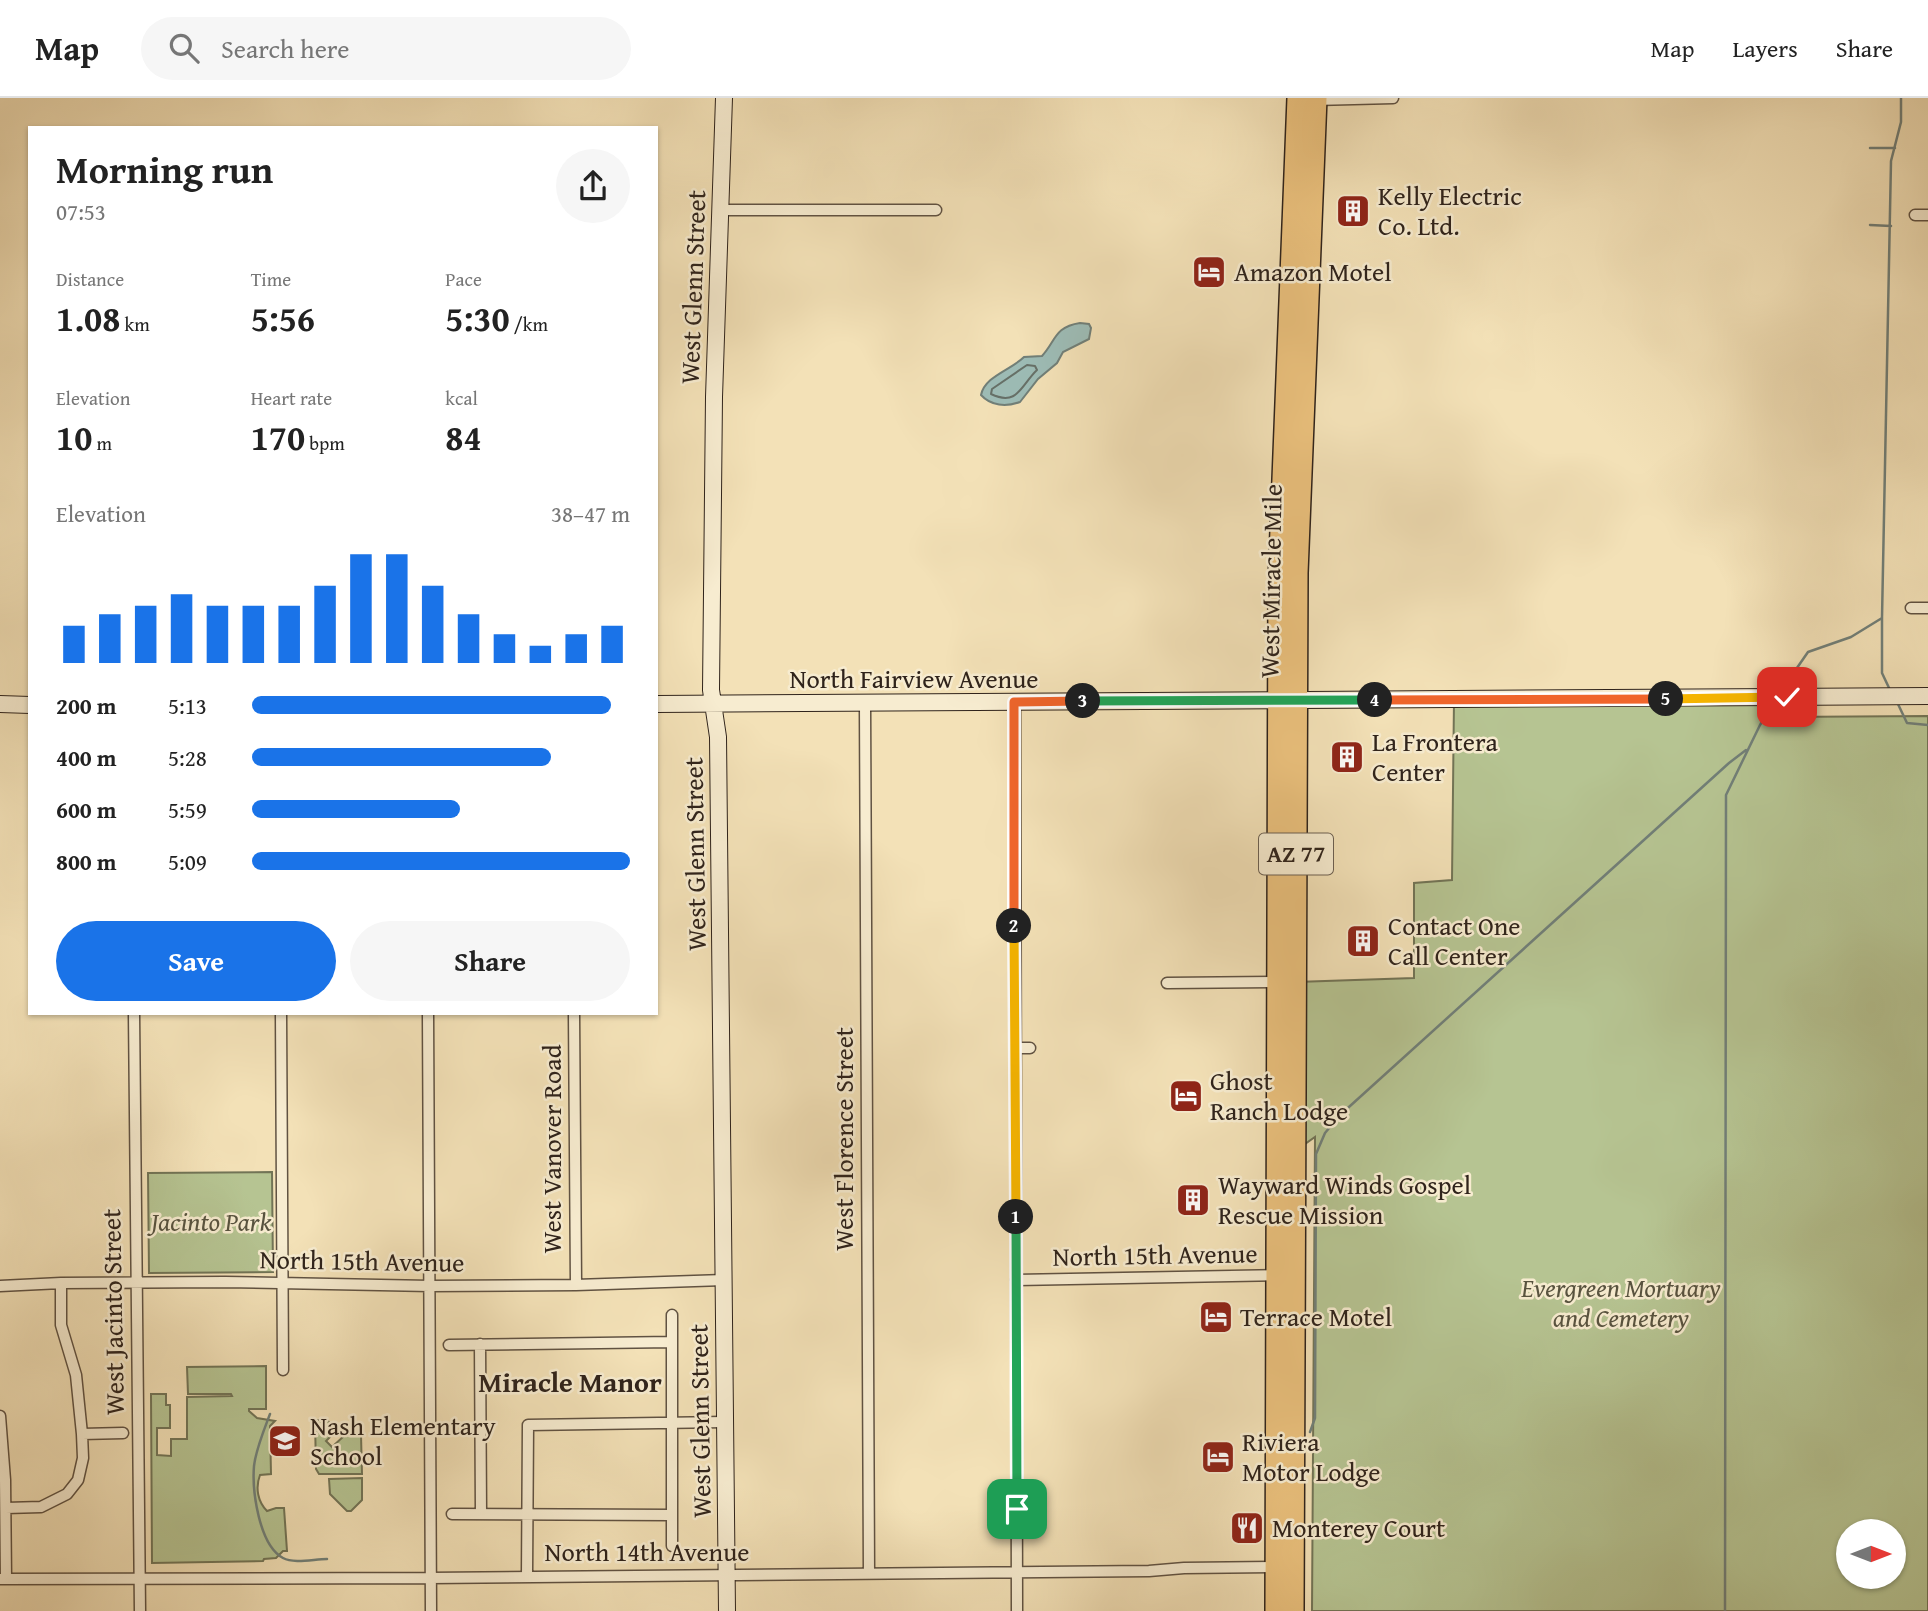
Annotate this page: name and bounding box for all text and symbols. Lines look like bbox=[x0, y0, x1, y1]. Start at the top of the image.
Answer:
search box bbox=[141, 17, 631, 80]
text: Map bbox=[35, 24, 99, 72]
icon: search bbox=[165, 29, 203, 67]
text: Search here bbox=[221, 29, 349, 68]
text: Map bbox=[1651, 31, 1694, 66]
text: Layers bbox=[1732, 31, 1798, 66]
text: Share bbox=[1836, 31, 1893, 66]
text: Morning run bbox=[56, 141, 273, 197]
button: share bbox=[556, 149, 630, 223]
place label: Kelly Electric Co. Ltd. bbox=[1378, 176, 1522, 245]
street label: West Glenn Street bbox=[670, 189, 715, 385]
building icon: Kelly Electric Co. Ltd. bbox=[1334, 192, 1372, 230]
text: 07:53 bbox=[56, 195, 106, 228]
place label: Amazon Motel bbox=[1234, 252, 1392, 291]
hotel icon: Amazon Motel bbox=[1190, 253, 1228, 291]
text: Distance bbox=[56, 265, 124, 293]
text: Time bbox=[251, 265, 291, 293]
text: Pace bbox=[445, 265, 482, 293]
text: 1.08 bbox=[56, 293, 120, 344]
text: 5:56 bbox=[251, 293, 315, 344]
text: 5:30 bbox=[445, 293, 510, 344]
text: km bbox=[120, 310, 150, 338]
text: /km bbox=[510, 310, 548, 338]
text: Elevation bbox=[56, 384, 130, 412]
text: Heart rate bbox=[251, 384, 332, 412]
text: kcal bbox=[445, 384, 478, 412]
text: 10 bbox=[56, 412, 92, 463]
text: 170 bbox=[251, 412, 305, 463]
text: 84 bbox=[445, 412, 482, 463]
text: m bbox=[92, 429, 112, 457]
text: bpm bbox=[305, 429, 345, 457]
street label: West Miracle Mile bbox=[1249, 483, 1292, 678]
text: Elevation bbox=[56, 497, 146, 530]
text: 38–47 m bbox=[551, 497, 630, 530]
street label: North Fairview Avenue bbox=[790, 659, 1038, 698]
pin bbox=[1757, 667, 1817, 727]
icon: check bbox=[1768, 678, 1806, 716]
pin: 4 bbox=[1358, 682, 1392, 718]
pin: 5 bbox=[1648, 682, 1684, 716]
pin: 3 bbox=[1066, 684, 1100, 718]
text: 5 bbox=[1661, 684, 1670, 712]
text: 4 bbox=[1370, 685, 1379, 713]
text: 3 bbox=[1078, 686, 1087, 714]
text: 200 m bbox=[56, 689, 117, 722]
text: 5:13 bbox=[168, 689, 207, 722]
place label: La Frontera Center bbox=[1372, 722, 1498, 791]
building icon: La Frontera Center bbox=[1328, 738, 1366, 776]
text: 400 m bbox=[56, 741, 117, 774]
text: 5:28 bbox=[168, 741, 207, 774]
street label: West Glenn Street bbox=[673, 757, 716, 951]
text: 600 m bbox=[56, 793, 117, 826]
text: 5:59 bbox=[168, 793, 207, 826]
road number: AZ 77 bbox=[1259, 834, 1333, 874]
text: 800 m bbox=[56, 845, 117, 878]
text: 5:09 bbox=[168, 845, 207, 878]
place label: Contact One Call Center bbox=[1388, 906, 1521, 975]
pin: 2 bbox=[996, 908, 1032, 944]
text: 2 bbox=[1009, 911, 1018, 939]
button: Save bbox=[56, 921, 336, 1001]
button: Share bbox=[350, 921, 630, 1001]
building icon: Contact One Call Center bbox=[1344, 922, 1382, 960]
street label: West Florence Street bbox=[824, 1027, 863, 1251]
street label: West Vanover Road bbox=[532, 1044, 571, 1254]
place label: Ghost Ranch Lodge bbox=[1210, 1061, 1348, 1130]
hotel icon: Ghost Ranch Lodge bbox=[1167, 1077, 1205, 1115]
place label: Wayward Winds Gospel Rescue Mission bbox=[1218, 1165, 1471, 1234]
building icon: Wayward Winds Gospel Rescue Mission bbox=[1174, 1181, 1212, 1219]
pin: 1 bbox=[998, 1200, 1034, 1234]
park label: Jacinto Park bbox=[147, 1202, 271, 1241]
text: 1 bbox=[1011, 1202, 1020, 1230]
street label: West Jacinto Street bbox=[91, 1208, 134, 1416]
street label: North 15th Avenue bbox=[1052, 1233, 1258, 1276]
street label: North 15th Avenue bbox=[259, 1239, 465, 1282]
park label: Evergreen Mortuary and Cemetery bbox=[1520, 1268, 1721, 1337]
place label: Terrace Motel bbox=[1240, 1297, 1392, 1336]
hotel icon: Terrace Motel bbox=[1197, 1298, 1235, 1336]
street label: West Glenn Street bbox=[678, 1324, 721, 1518]
district label: Miracle Manor bbox=[478, 1361, 662, 1402]
place label: Nash Elementary School bbox=[310, 1406, 496, 1475]
school or university icon: Nash Elementary School bbox=[266, 1422, 304, 1460]
place label: Riviera Motor Lodge bbox=[1242, 1422, 1380, 1491]
hotel icon: Riviera Motor Lodge bbox=[1199, 1438, 1237, 1476]
pin bbox=[987, 1479, 1047, 1539]
icon: arrive bbox=[998, 1490, 1036, 1528]
place label: Monterey Court bbox=[1272, 1508, 1445, 1547]
restaurant icon: Monterey Court bbox=[1228, 1509, 1266, 1547]
north arrow bbox=[1836, 1519, 1906, 1589]
map controls bbox=[1836, 1519, 1906, 1589]
street label: North 14th Avenue bbox=[545, 1532, 749, 1571]

